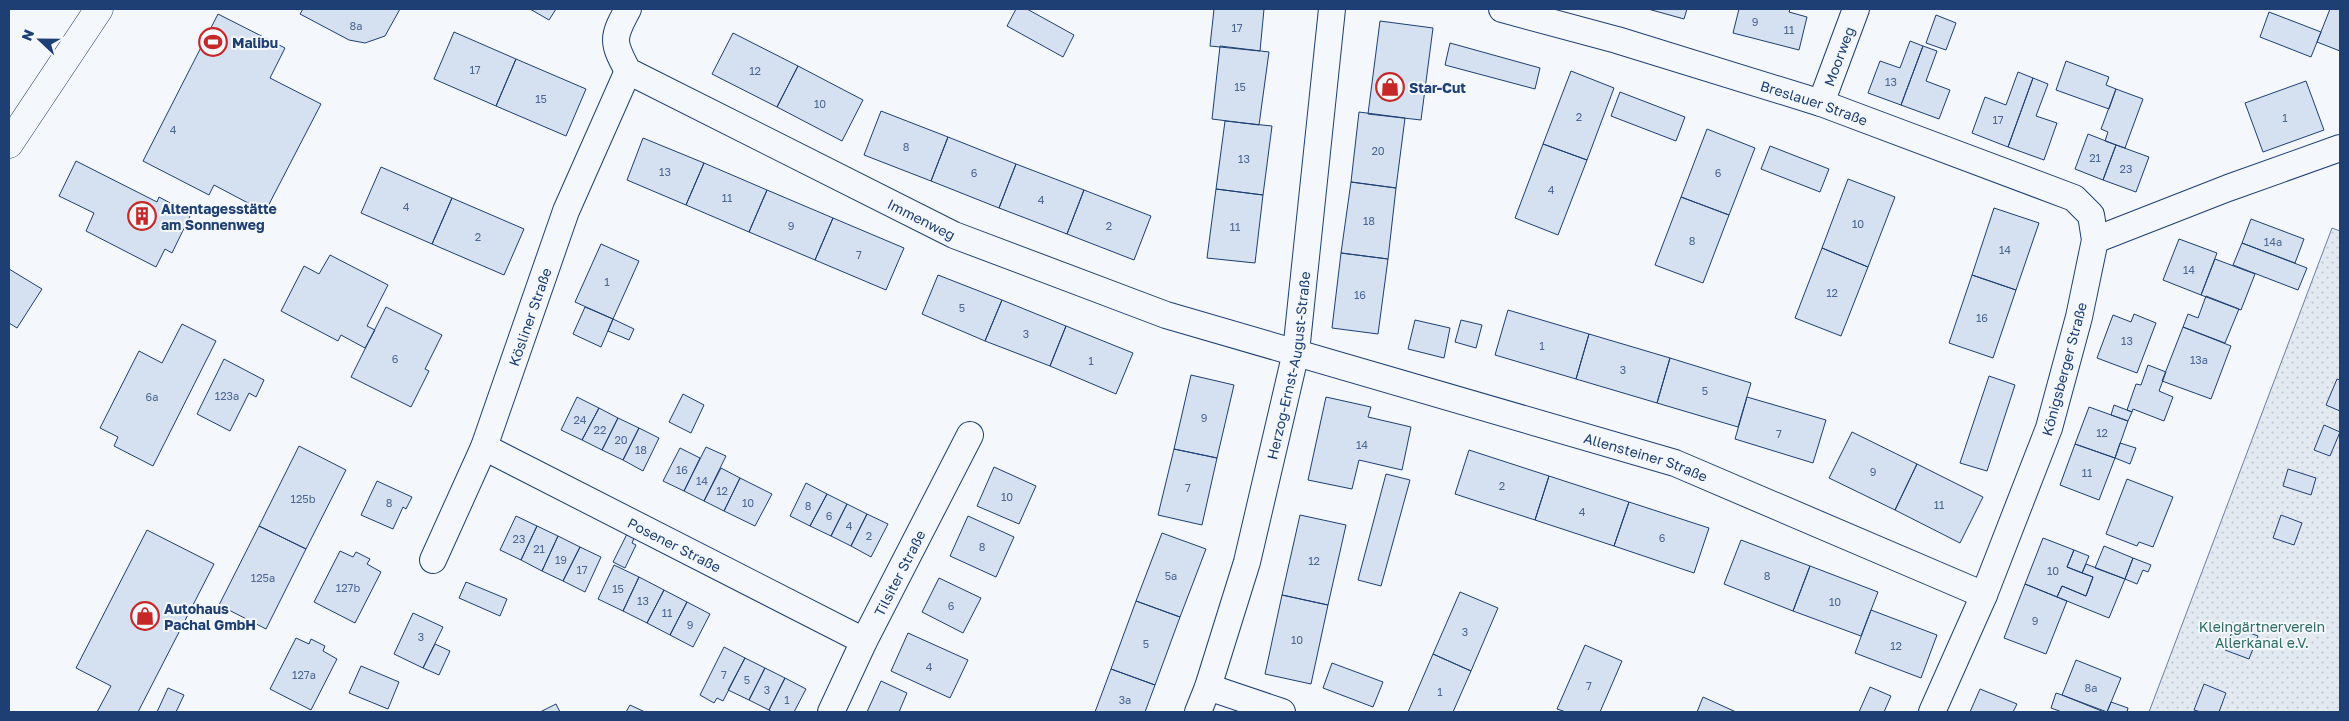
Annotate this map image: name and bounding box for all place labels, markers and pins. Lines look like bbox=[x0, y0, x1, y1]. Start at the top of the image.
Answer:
sports icon: Malibu bbox=[198, 27, 228, 57]
place label: Malibu bbox=[232, 34, 278, 51]
shop icon: Star-Cut bbox=[1375, 72, 1405, 102]
place label: Star-Cut bbox=[1409, 79, 1466, 96]
place label: Altentagesstätte am Sonnenweg bbox=[161, 200, 277, 233]
building icon: Altentagesstätte am Sonnenweg bbox=[127, 201, 157, 231]
place label: Autohaus Pachal GmbH bbox=[164, 600, 256, 633]
shop icon: Autohaus Pachal GmbH bbox=[130, 601, 160, 631]

